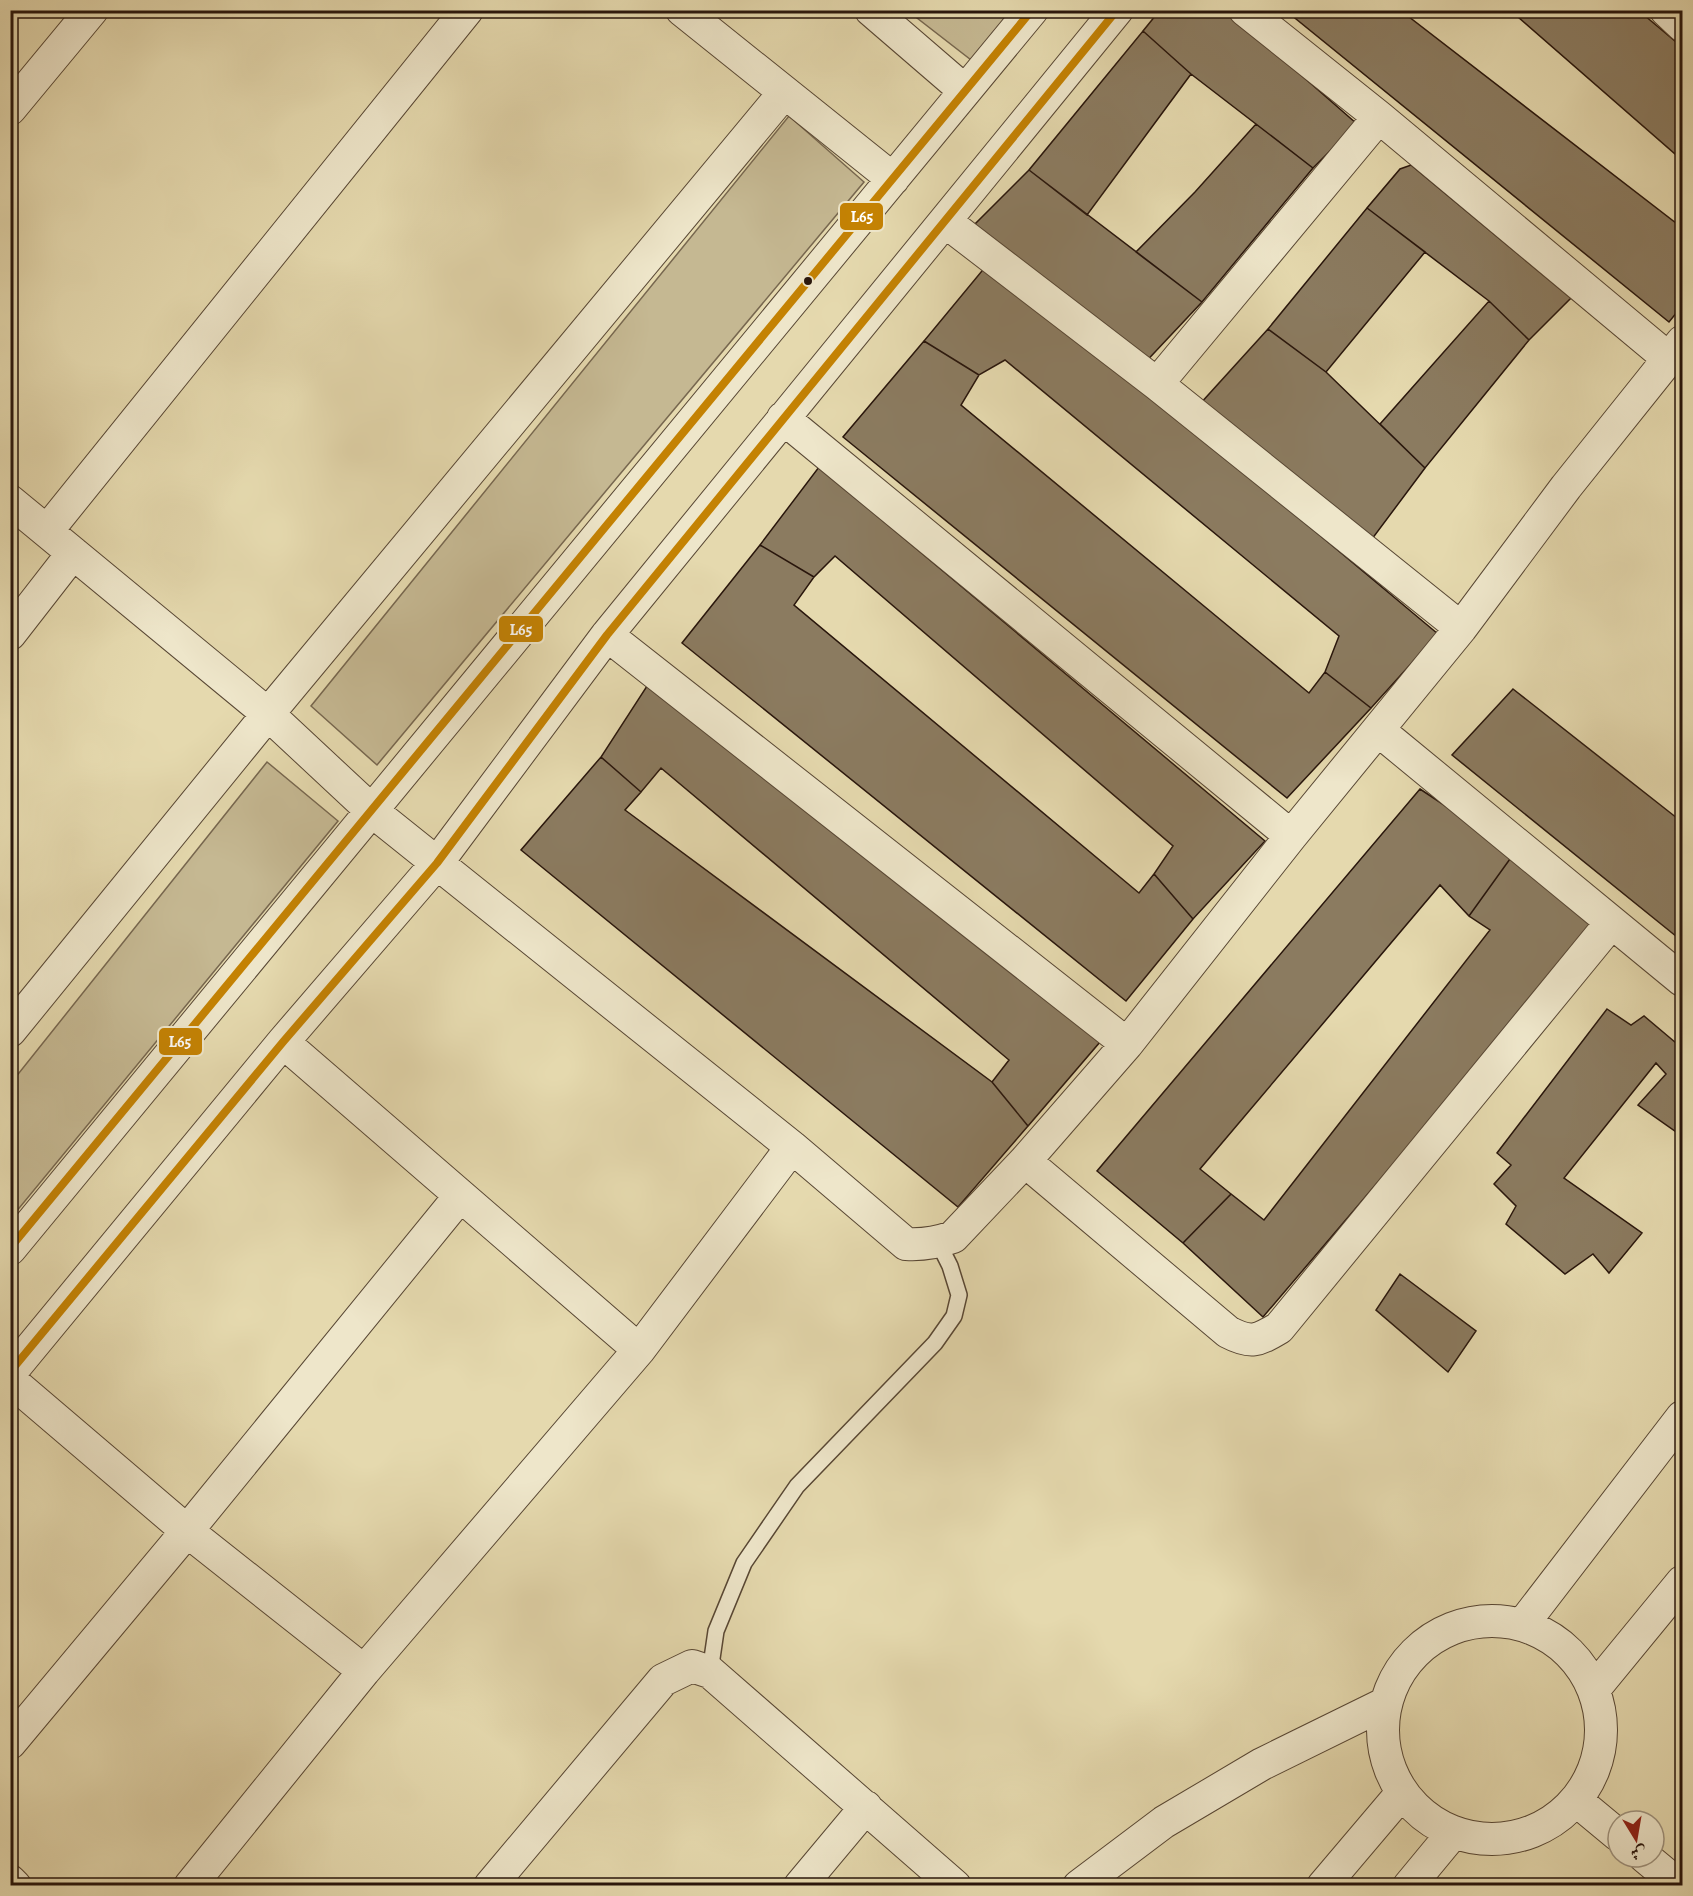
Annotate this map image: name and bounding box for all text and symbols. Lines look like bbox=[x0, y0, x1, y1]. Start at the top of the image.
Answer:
line badge: L65 bbox=[839, 202, 884, 231]
text: L65 bbox=[851, 206, 874, 228]
unlabelled marker bbox=[802, 275, 814, 287]
line badge: L65 bbox=[498, 615, 544, 643]
text: L65 bbox=[510, 619, 533, 641]
line badge: L65 bbox=[158, 1027, 203, 1056]
text: L65 bbox=[169, 1031, 192, 1053]
north arrow bbox=[1606, 1809, 1666, 1869]
text: ش bbox=[1629, 1840, 1649, 1865]

